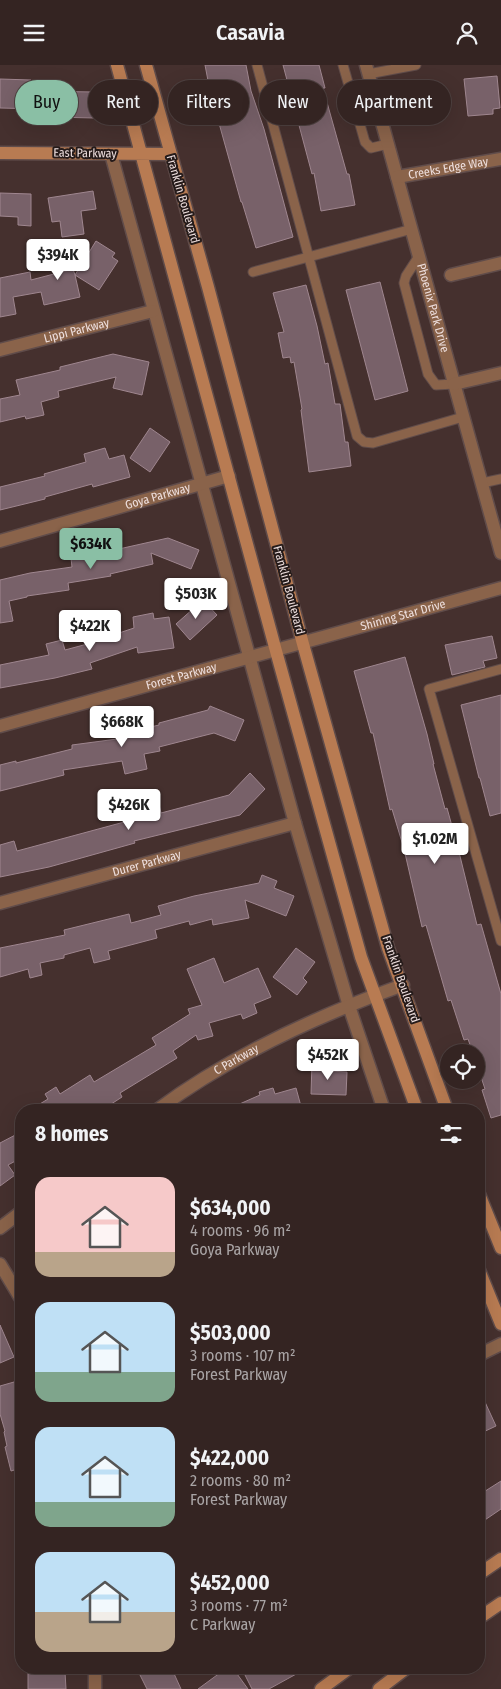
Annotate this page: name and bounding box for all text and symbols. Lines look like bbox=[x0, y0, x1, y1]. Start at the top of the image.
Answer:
icon: menu bbox=[20, 19, 48, 47]
text: Casavia bbox=[216, 19, 285, 46]
icon: person bbox=[453, 19, 481, 47]
chip: Buy bbox=[15, 80, 78, 125]
chip: Rent bbox=[88, 80, 158, 125]
chip: Filters bbox=[168, 80, 249, 125]
chip: New bbox=[259, 80, 327, 125]
chip: Apartment bbox=[337, 80, 451, 125]
street label: East Parkway bbox=[53, 145, 117, 161]
street label: Franklin Boulevard bbox=[164, 153, 202, 245]
street label: Creeks Edge Way bbox=[407, 154, 490, 182]
pin: $394K bbox=[23, 239, 93, 281]
text: $394K bbox=[37, 245, 79, 264]
street label: Phoenix Park Drive bbox=[414, 262, 452, 354]
street label: Lippi Parkway bbox=[42, 315, 111, 346]
street label: Goya Parkway bbox=[124, 480, 193, 512]
pin: $634K bbox=[56, 527, 126, 570]
text: $634K bbox=[70, 534, 112, 553]
street label: Franklin Boulevard bbox=[270, 544, 308, 636]
pin: $503K bbox=[161, 577, 231, 620]
text: $503K bbox=[175, 584, 217, 603]
street label: Shining Star Drive bbox=[359, 597, 447, 633]
pin: $422K bbox=[55, 609, 125, 652]
text: $422K bbox=[70, 616, 110, 635]
street label: Forest Parkway bbox=[144, 659, 219, 693]
pin: $668K bbox=[87, 705, 157, 748]
text: $668K bbox=[101, 712, 143, 731]
pin: $426K bbox=[94, 789, 164, 831]
text: $426K bbox=[108, 795, 150, 814]
pin: $1.02M bbox=[394, 823, 476, 865]
text: $1.02M bbox=[412, 829, 458, 848]
street label: Durer Parkway bbox=[111, 847, 183, 879]
street label: Franklin Boulevard bbox=[380, 934, 422, 1024]
pin: $452K bbox=[293, 1039, 363, 1081]
street label: C Parkway bbox=[211, 1041, 261, 1078]
map controls bbox=[440, 1044, 485, 1089]
button: locate bbox=[440, 1044, 485, 1089]
text: $452K bbox=[308, 1045, 348, 1064]
icon: filters bbox=[437, 1120, 465, 1148]
text: 8 homes bbox=[35, 1121, 109, 1147]
text: $634,000 bbox=[190, 1195, 271, 1221]
icon: home bbox=[75, 1197, 135, 1257]
text: 4 rooms · 96 m² bbox=[190, 1221, 291, 1240]
text: Goya Parkway bbox=[190, 1240, 279, 1259]
text: $503,000 bbox=[190, 1320, 271, 1346]
icon: home bbox=[75, 1322, 135, 1382]
text: 3 rooms · 107 m² bbox=[190, 1346, 296, 1365]
text: Forest Parkway bbox=[190, 1365, 287, 1384]
text: $422,000 bbox=[190, 1445, 269, 1471]
icon: home bbox=[75, 1447, 135, 1507]
text: 2 rooms · 80 m² bbox=[190, 1471, 291, 1490]
text: Forest Parkway bbox=[190, 1490, 287, 1509]
text: $452,000 bbox=[190, 1570, 270, 1596]
icon: home bbox=[75, 1572, 135, 1632]
text: 3 rooms · 77 m² bbox=[190, 1596, 288, 1615]
text: C Parkway bbox=[190, 1615, 255, 1634]

